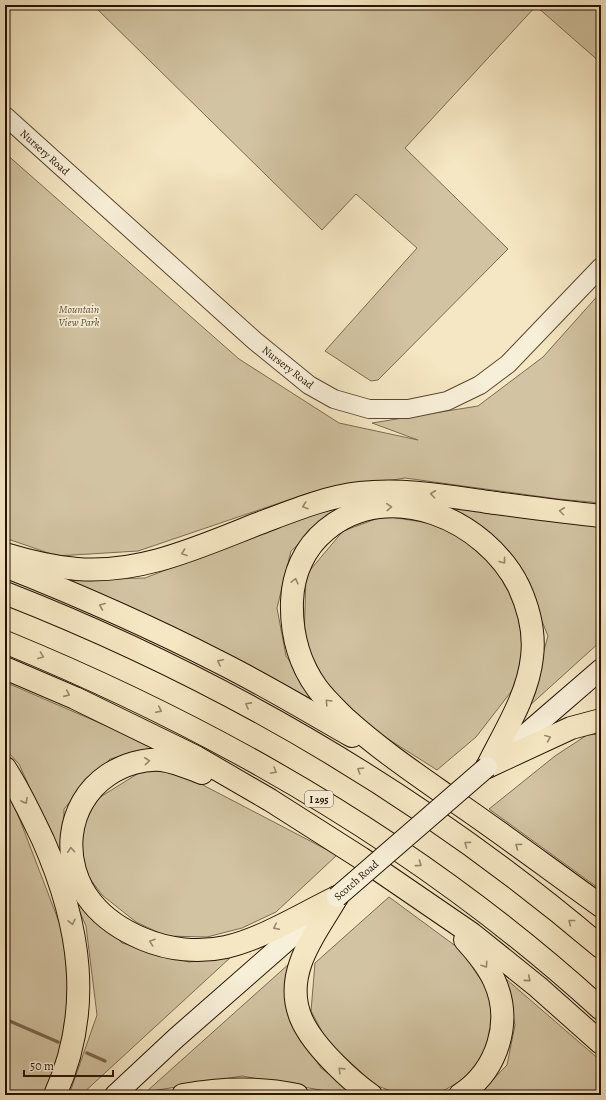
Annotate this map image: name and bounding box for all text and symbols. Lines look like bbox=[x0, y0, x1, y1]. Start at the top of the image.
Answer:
street label: Nursery Road bbox=[17, 126, 73, 179]
park label: Mountain View Park bbox=[59, 302, 100, 330]
street label: Nursery Road bbox=[259, 342, 317, 392]
one-way arrow bbox=[430, 490, 437, 499]
one-way arrow bbox=[302, 502, 309, 510]
one-way arrow bbox=[386, 503, 392, 512]
one-way arrow bbox=[559, 507, 565, 516]
one-way arrow bbox=[181, 548, 188, 556]
one-way arrow bbox=[498, 556, 505, 563]
one-way arrow bbox=[290, 578, 298, 584]
one-way arrow bbox=[99, 603, 107, 611]
one-way arrow bbox=[38, 652, 45, 660]
one-way arrow bbox=[216, 659, 224, 667]
one-way arrow bbox=[62, 689, 70, 697]
one-way arrow bbox=[325, 699, 333, 707]
one-way arrow bbox=[245, 702, 252, 709]
one-way arrow bbox=[155, 706, 163, 713]
one-way arrow bbox=[544, 735, 551, 743]
one-way arrow bbox=[144, 757, 150, 766]
one-way arrow bbox=[270, 767, 277, 774]
one-way arrow bbox=[357, 768, 364, 775]
road number: I 295 bbox=[305, 791, 333, 807]
one-way arrow bbox=[20, 797, 27, 804]
one-way arrow bbox=[465, 841, 472, 848]
one-way arrow bbox=[516, 844, 523, 851]
one-way arrow bbox=[67, 847, 75, 853]
street label: Scotch Road bbox=[331, 857, 382, 904]
one-way arrow bbox=[414, 860, 421, 867]
one-way arrow bbox=[67, 919, 75, 925]
one-way arrow bbox=[568, 920, 575, 927]
one-way arrow bbox=[273, 922, 281, 929]
one-way arrow bbox=[148, 938, 155, 947]
one-way arrow bbox=[480, 961, 487, 968]
one-way arrow bbox=[524, 975, 531, 982]
scale bar bbox=[24, 1052, 113, 1078]
text: 50 m bbox=[30, 1058, 54, 1074]
one-way arrow bbox=[338, 1067, 346, 1075]

